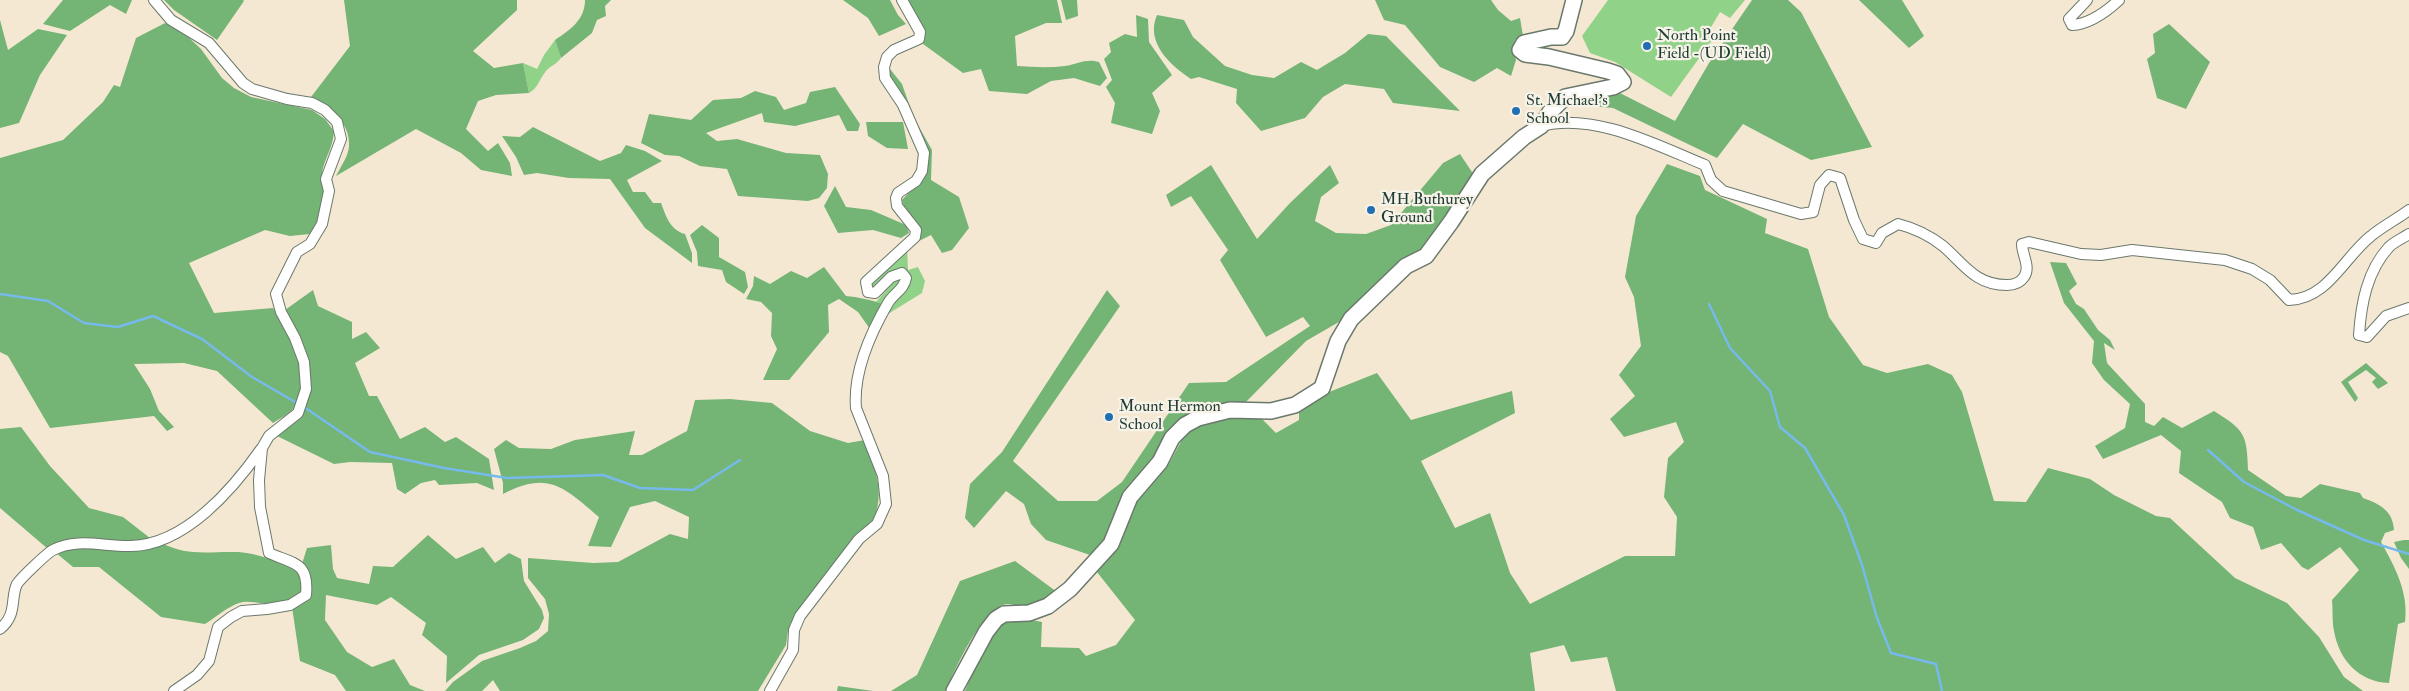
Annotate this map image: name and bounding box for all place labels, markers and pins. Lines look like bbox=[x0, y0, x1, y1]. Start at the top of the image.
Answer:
place label: North Point Field -(UD Field) bbox=[1657, 27, 1771, 65]
marker: North Point Field -(UD Field) bbox=[1641, 40, 1653, 52]
place label: St. Michael's School bbox=[1526, 92, 1608, 130]
marker: St. Michael's School bbox=[1510, 105, 1522, 117]
place label: MH Buthurey Ground bbox=[1381, 191, 1473, 229]
marker: MH Buthurey Ground bbox=[1365, 204, 1377, 216]
place label: Mount Hermon School bbox=[1119, 398, 1221, 436]
marker: Mount Hermon School bbox=[1103, 411, 1115, 423]

